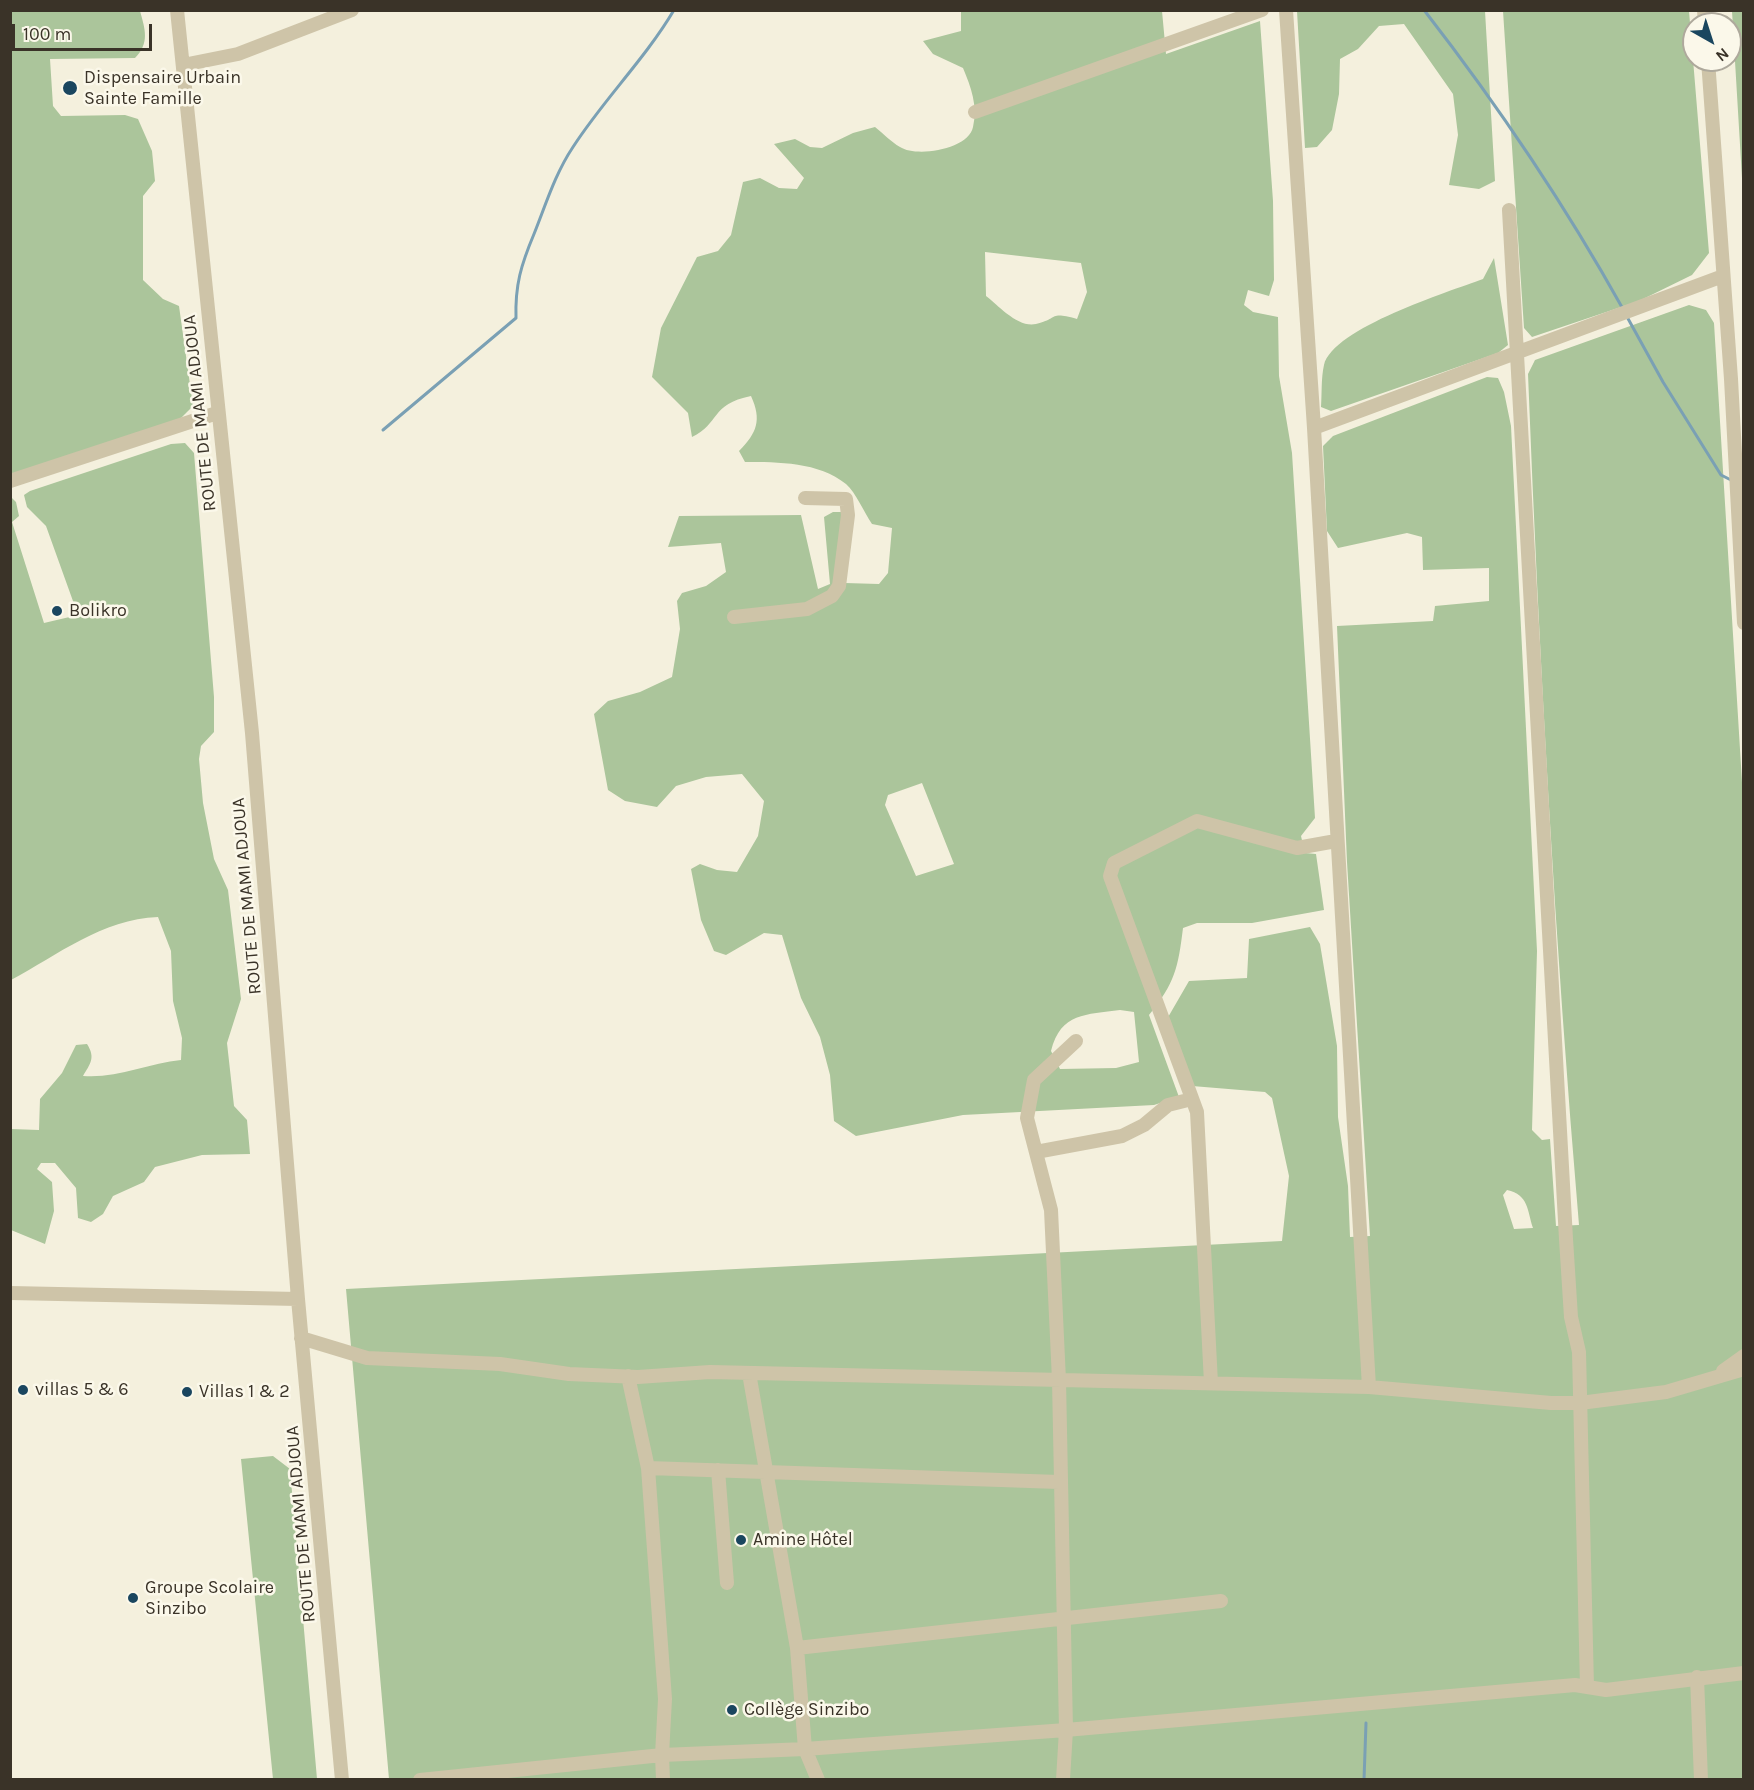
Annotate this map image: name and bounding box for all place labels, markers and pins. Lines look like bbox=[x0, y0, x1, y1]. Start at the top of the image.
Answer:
place label: Dispensaire Urbain Sainte Famille bbox=[84, 67, 241, 110]
marker: Dispensaire Urbain Sainte Famille bbox=[61, 79, 79, 97]
place label: Bolikro bbox=[69, 600, 127, 622]
marker: Bolikro bbox=[50, 604, 64, 618]
place label: villas 5 & 6 bbox=[35, 1379, 129, 1401]
place label: Villas 1 & 2 bbox=[199, 1381, 290, 1403]
marker: villas 5 & 6 bbox=[16, 1383, 30, 1397]
marker: Villas 1 & 2 bbox=[180, 1385, 194, 1399]
place label: Amine Hôtel bbox=[753, 1529, 853, 1551]
marker: Amine Hôtel bbox=[734, 1533, 748, 1547]
place label: Groupe Scolaire Sinzibo bbox=[145, 1577, 274, 1620]
marker: Groupe Scolaire Sinzibo bbox=[126, 1591, 140, 1605]
place label: Collège Sinzibo bbox=[744, 1699, 869, 1721]
marker: Collège Sinzibo bbox=[725, 1703, 739, 1717]

